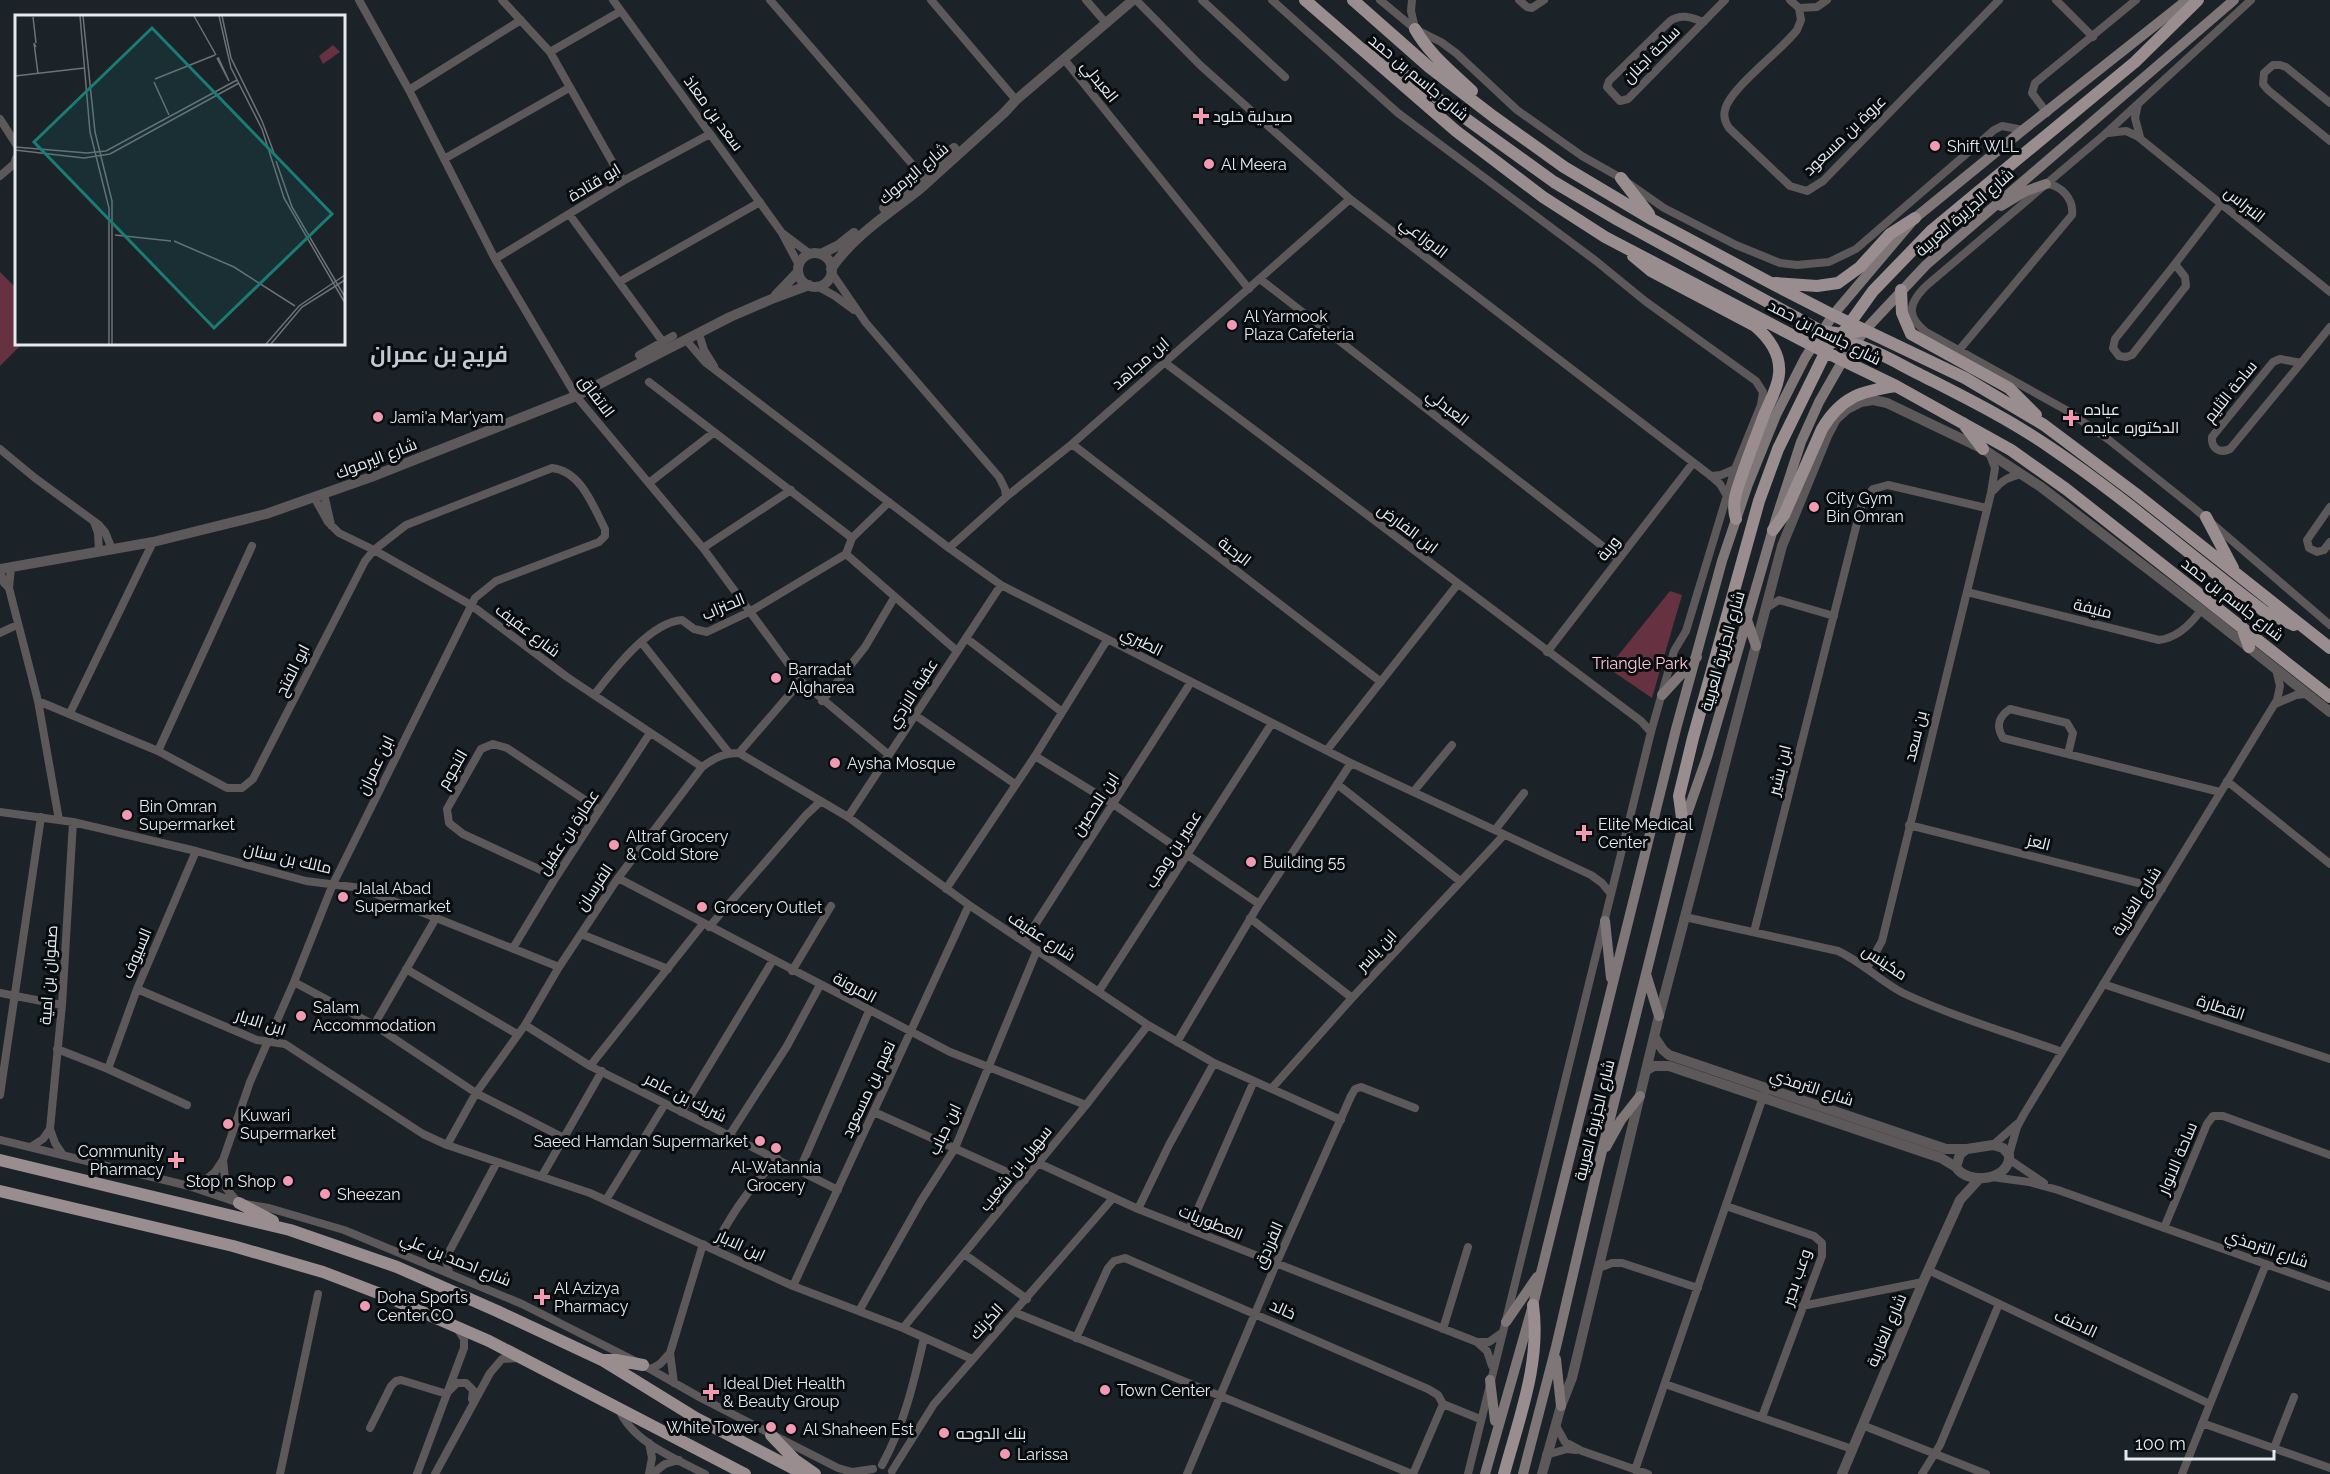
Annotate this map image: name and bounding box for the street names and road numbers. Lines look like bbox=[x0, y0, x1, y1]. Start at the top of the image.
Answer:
street label: ساحة اجنان bbox=[1619, 22, 1685, 88]
street label: شارع جاسم بن حمد bbox=[1364, 30, 1472, 126]
street label: العبدلي bbox=[1074, 57, 1122, 109]
street label: سعد بن معاذ bbox=[679, 72, 747, 155]
street label: عروة بن مسعود bbox=[1799, 91, 1890, 180]
street label: شارع اليرموك bbox=[875, 139, 953, 210]
street label: ابو قتادة bbox=[564, 159, 624, 206]
street label: شارع الجزيرة العربية bbox=[1911, 165, 2019, 262]
street label: النبراس bbox=[2220, 182, 2269, 227]
street label: الاوزاعي bbox=[1394, 213, 1451, 265]
street label: شارع جاسم بن حمد bbox=[1764, 296, 1884, 371]
street label: ابن مجاهد bbox=[1108, 333, 1174, 394]
street label: ساحة الثليم bbox=[2200, 357, 2263, 427]
street label: الاتفاق bbox=[574, 372, 619, 422]
street label: العبدلي bbox=[1420, 385, 1473, 433]
street label: شارع اليرموك bbox=[333, 434, 420, 484]
street label: ابن الفارض bbox=[1373, 500, 1442, 558]
street label: وربة bbox=[1593, 532, 1624, 565]
street label: الرحبة bbox=[1215, 533, 1255, 570]
street label: شارع جاسم بن حمد bbox=[2177, 554, 2288, 647]
street label: الحنزاب bbox=[699, 589, 748, 624]
street label: شارع الجزيرة العربية bbox=[1696, 589, 1751, 714]
street label: منيفة bbox=[2072, 595, 2114, 622]
street label: شارع عفيف bbox=[490, 600, 564, 663]
street label: الطبري bbox=[1116, 623, 1166, 664]
street label: ابو الفتح bbox=[271, 641, 315, 700]
street label: عقبة الازدي bbox=[883, 655, 945, 734]
street label: بن سعد bbox=[1900, 709, 1932, 764]
street label: ابن عمران bbox=[353, 732, 399, 799]
street label: ابن بشير bbox=[1764, 743, 1796, 799]
street label: النجوم bbox=[434, 746, 473, 793]
street label: ابن الحصين bbox=[1068, 769, 1124, 840]
street label: عمارة بن عقيل bbox=[534, 786, 604, 879]
street label: عمير بن وهب bbox=[1142, 807, 1206, 892]
street label: العز bbox=[2024, 830, 2053, 855]
street label: مالك بن سنان bbox=[242, 839, 334, 879]
street label: الفرسان bbox=[572, 860, 618, 915]
street label: شارع الغارية bbox=[2108, 863, 2167, 940]
street label: شارع عفيف bbox=[1003, 908, 1079, 967]
street label: صفوان بن امية bbox=[36, 925, 62, 1025]
street label: السيوف bbox=[117, 925, 156, 981]
street label: ابن ياسر bbox=[1351, 925, 1401, 977]
street label: مكينس bbox=[1858, 941, 1911, 985]
street label: المرونة bbox=[830, 968, 880, 1007]
street label: القطارة bbox=[2195, 991, 2247, 1024]
street label: ابن الابار bbox=[232, 1005, 288, 1040]
street label: نعيم بن مسعود bbox=[838, 1038, 901, 1141]
street label: شارع الجزيرة العربية bbox=[1570, 1058, 1621, 1183]
street label: شارع الترمذي bbox=[1767, 1065, 1856, 1114]
street label: شريك بن عامر bbox=[640, 1068, 730, 1127]
street label: ابن حباب bbox=[924, 1100, 966, 1158]
street label: ساحة الانوار bbox=[2153, 1119, 2201, 1198]
street label: سهيل بن شعيب bbox=[975, 1122, 1056, 1216]
street label: العطوريات bbox=[1176, 1201, 1246, 1244]
street label: الفرزدق bbox=[1250, 1219, 1288, 1272]
street label: شارع الترمذي bbox=[2222, 1225, 2311, 1275]
street label: ابن الابار bbox=[712, 1226, 768, 1266]
street label: شارع احمد بن علي bbox=[396, 1229, 514, 1294]
street label: وعب بحير bbox=[1778, 1246, 1815, 1309]
street label: شارع الغارية bbox=[1863, 1291, 1912, 1370]
street label: خالد bbox=[1267, 1295, 1299, 1324]
street label: الكرنك bbox=[965, 1300, 1007, 1343]
street label: الاحنف bbox=[2051, 1305, 2100, 1342]

